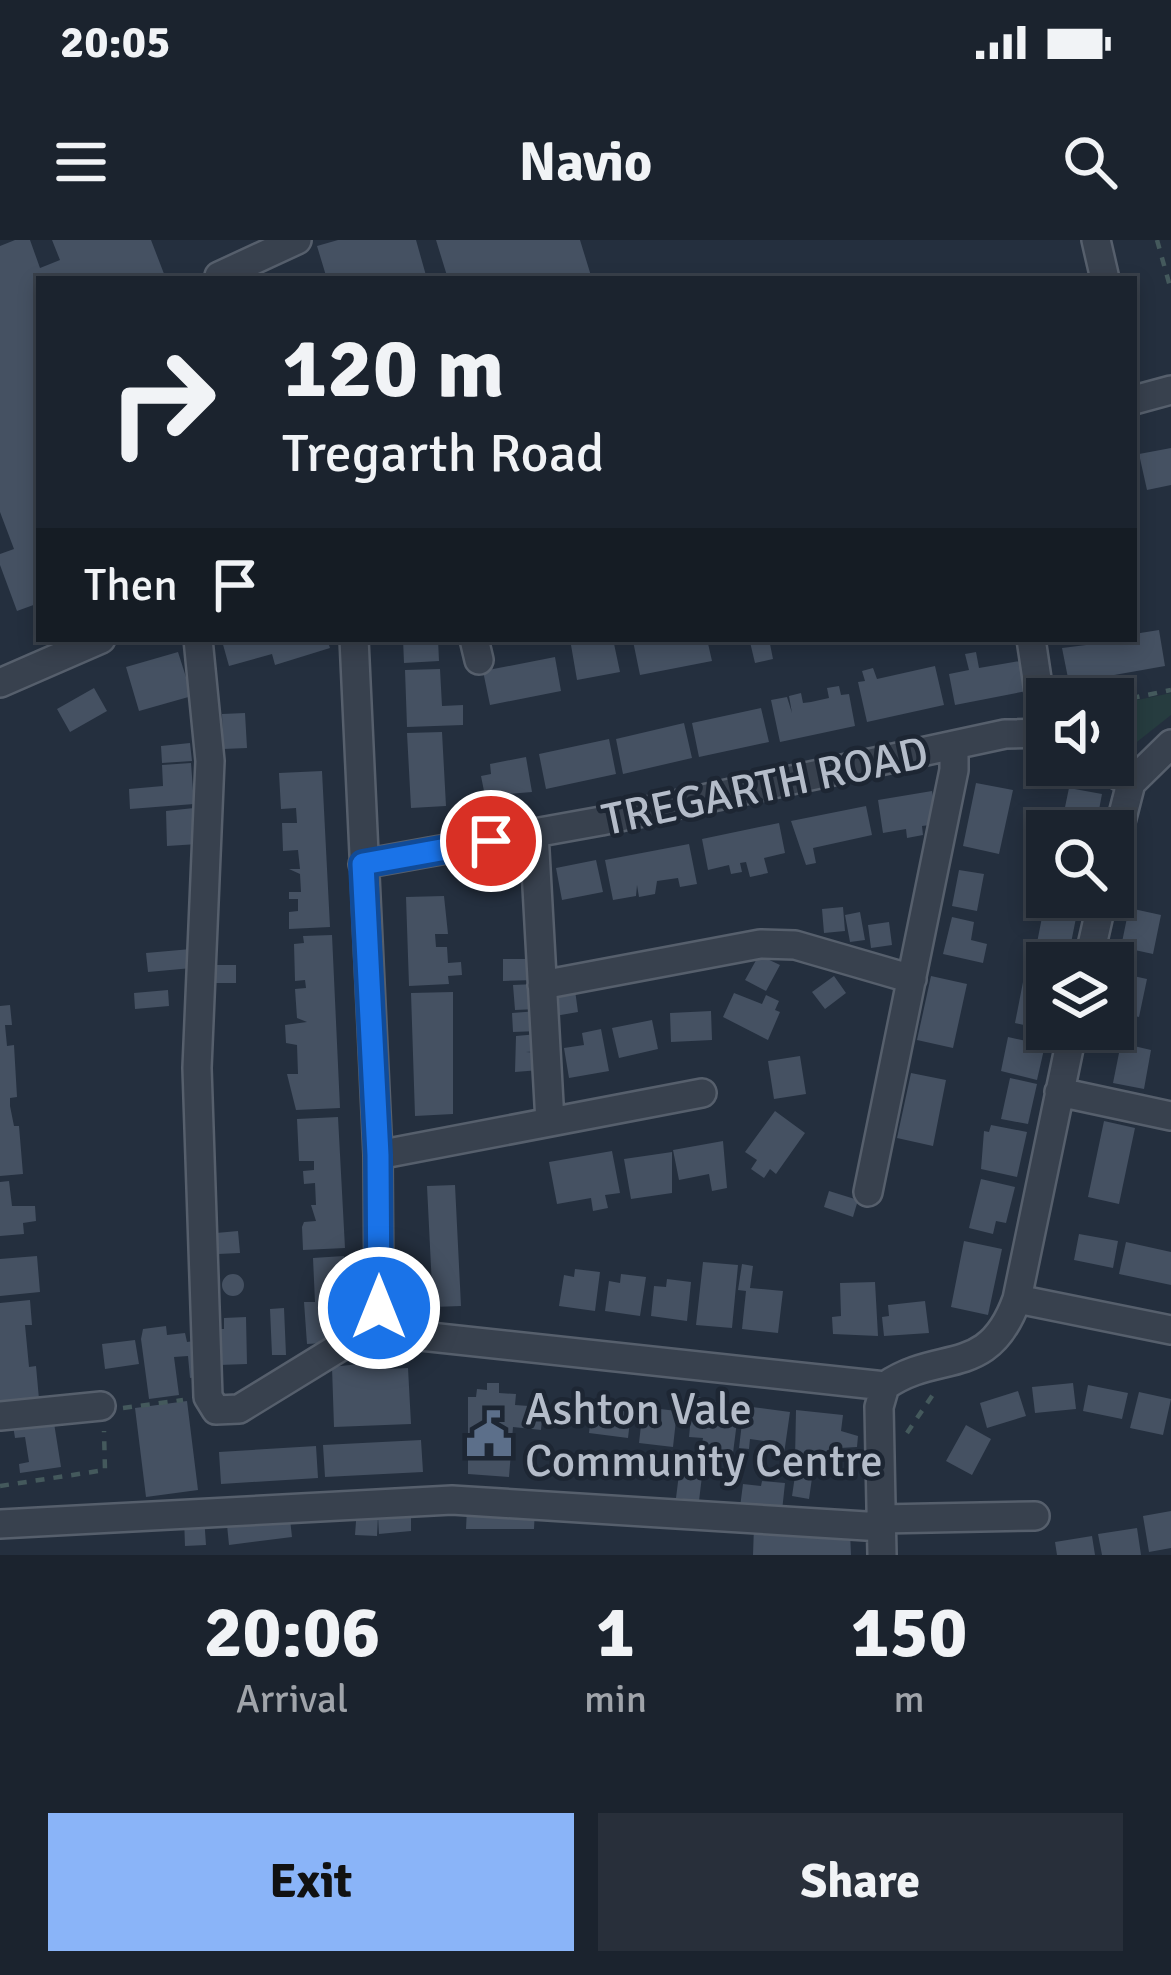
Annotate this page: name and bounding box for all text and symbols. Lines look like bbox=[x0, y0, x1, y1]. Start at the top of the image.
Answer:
text: 20:05 bbox=[60, 15, 170, 70]
icon: menu bbox=[48, 129, 114, 195]
text: Navio bbox=[519, 129, 652, 196]
icon: search bbox=[1057, 129, 1123, 195]
text: 120 m bbox=[282, 317, 504, 421]
icon: right bbox=[84, 324, 240, 480]
text: Tregarth Road bbox=[282, 420, 604, 487]
icon: arrive bbox=[202, 552, 268, 618]
text: Then bbox=[84, 558, 178, 613]
map controls bbox=[1026, 678, 1134, 1050]
button: sound bbox=[1026, 678, 1134, 786]
street label: TREGARTH ROAD bbox=[597, 725, 933, 848]
pin bbox=[440, 790, 542, 892]
icon: arrive bbox=[458, 808, 524, 874]
button: search bbox=[1026, 810, 1134, 918]
button: layers bbox=[1026, 942, 1134, 1050]
position arrow bbox=[316, 1245, 442, 1371]
place label: Ashton Vale Community Centre bbox=[525, 1382, 883, 1489]
public building icon: Ashton Vale Community Centre bbox=[464, 1409, 514, 1459]
text: 20:06 bbox=[204, 1588, 380, 1677]
text: 1 bbox=[596, 1588, 635, 1677]
text: 150 bbox=[851, 1588, 967, 1677]
text: Arrival bbox=[236, 1675, 348, 1723]
text: min bbox=[584, 1675, 647, 1723]
text: m bbox=[893, 1675, 925, 1723]
button: Exit bbox=[48, 1813, 574, 1951]
button: Share bbox=[598, 1813, 1123, 1951]

